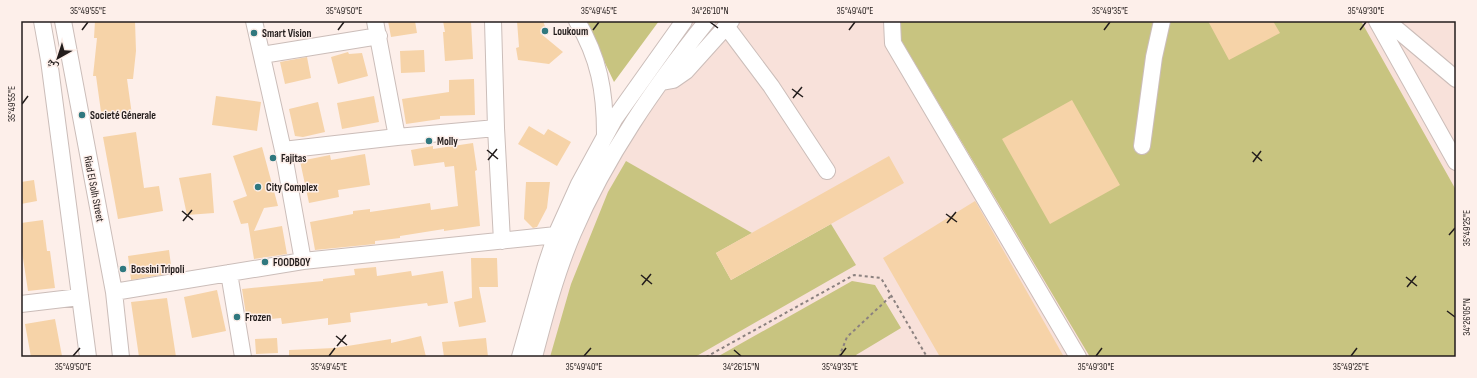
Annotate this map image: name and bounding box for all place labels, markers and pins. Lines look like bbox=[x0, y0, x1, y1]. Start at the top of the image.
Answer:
place label: Loukoum bbox=[553, 25, 588, 38]
marker: Loukoum bbox=[540, 26, 550, 36]
place label: Smart Vision bbox=[262, 27, 312, 40]
marker: Smart Vision bbox=[249, 28, 259, 38]
place label: Societé Génerale bbox=[90, 109, 156, 122]
marker: Societé Génerale bbox=[77, 110, 87, 120]
place label: Molly bbox=[437, 135, 458, 148]
marker: Molly bbox=[424, 136, 434, 146]
place label: Fajitas bbox=[281, 152, 307, 165]
marker: Fajitas bbox=[268, 153, 278, 163]
place label: City Complex bbox=[266, 181, 318, 194]
marker: City Complex bbox=[253, 182, 263, 192]
place label: FOODBOY bbox=[273, 256, 311, 269]
marker: FOODBOY bbox=[260, 257, 270, 267]
place label: Bossini Tripoli bbox=[131, 263, 184, 276]
marker: Bossini Tripoli bbox=[118, 264, 128, 274]
place label: Frozen bbox=[245, 311, 271, 324]
marker: Frozen bbox=[232, 312, 242, 322]

